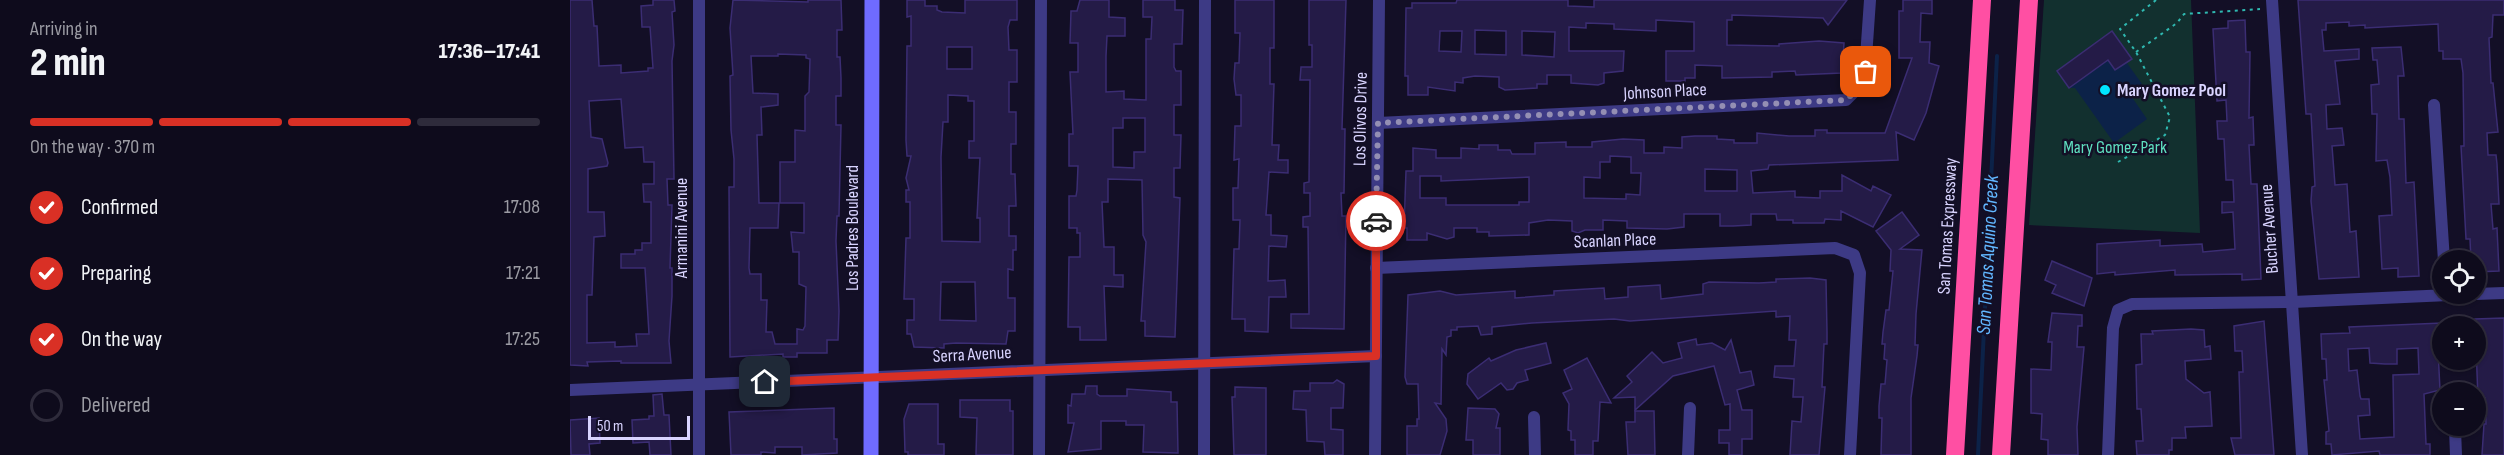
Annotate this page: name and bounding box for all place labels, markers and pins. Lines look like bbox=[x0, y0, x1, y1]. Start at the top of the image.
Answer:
pin bbox=[1840, 46, 1891, 97]
place label: Mary Gomez Pool bbox=[2117, 80, 2226, 101]
marker: Mary Gomez Pool bbox=[2098, 83, 2112, 97]
pin bbox=[739, 356, 790, 407]

